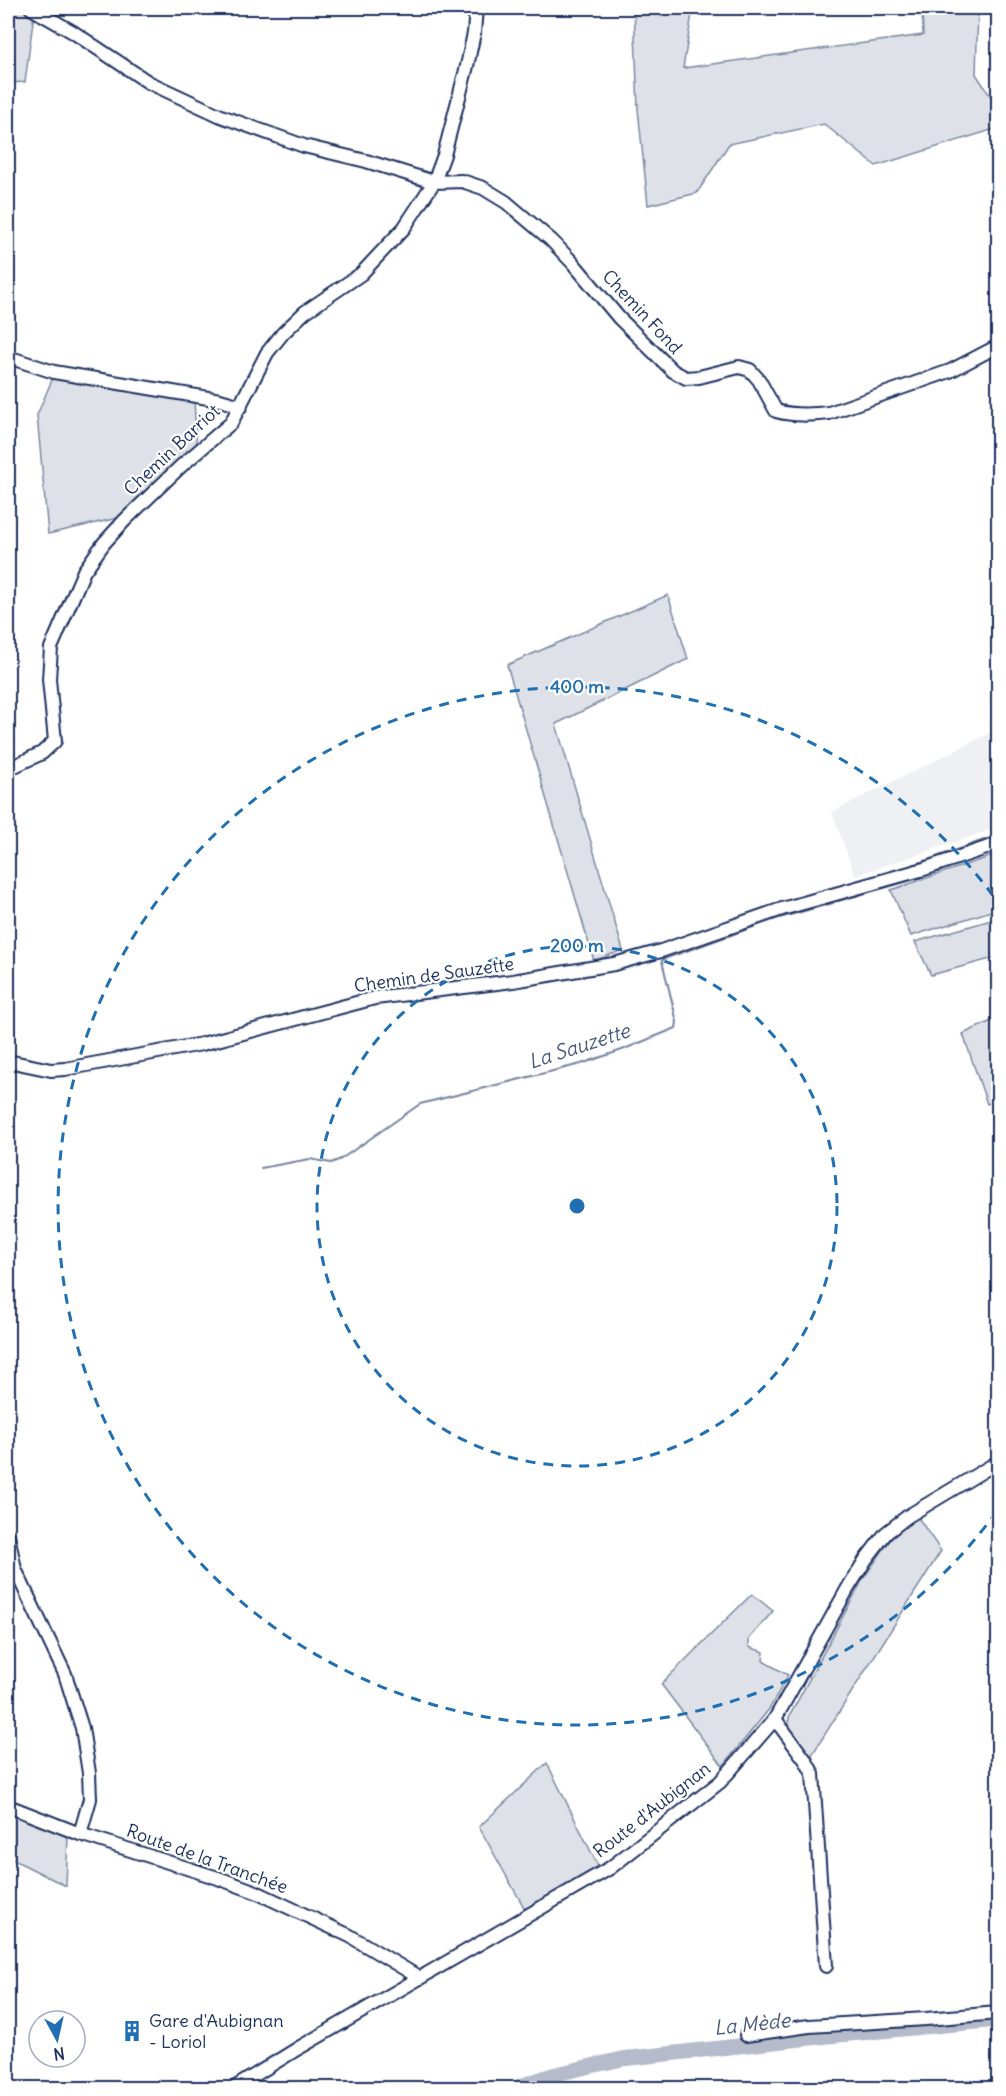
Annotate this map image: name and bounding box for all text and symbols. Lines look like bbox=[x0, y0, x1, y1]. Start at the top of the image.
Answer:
street label: Chemin Fond bbox=[597, 265, 688, 359]
street label: Chemin Barriot bbox=[119, 399, 225, 500]
text: 400 m bbox=[550, 675, 604, 698]
text: 200 m bbox=[550, 934, 604, 957]
street label: Chemin de Sauzette bbox=[352, 952, 515, 997]
water label: La Sauzette bbox=[525, 1017, 634, 1074]
centre of rings bbox=[567, 1196, 587, 1216]
street label: Route d'Aubignan bbox=[589, 1757, 715, 1862]
street label: Route de la Tranchée bbox=[123, 1819, 291, 1898]
water label: La Mède bbox=[713, 2007, 792, 2040]
north arrow bbox=[27, 2009, 87, 2069]
place label: Gare d'Aubignan - Loriol bbox=[149, 2009, 284, 2053]
building icon: Gare d'Aubignan - Loriol bbox=[120, 2019, 144, 2043]
text: N bbox=[52, 2043, 66, 2065]

